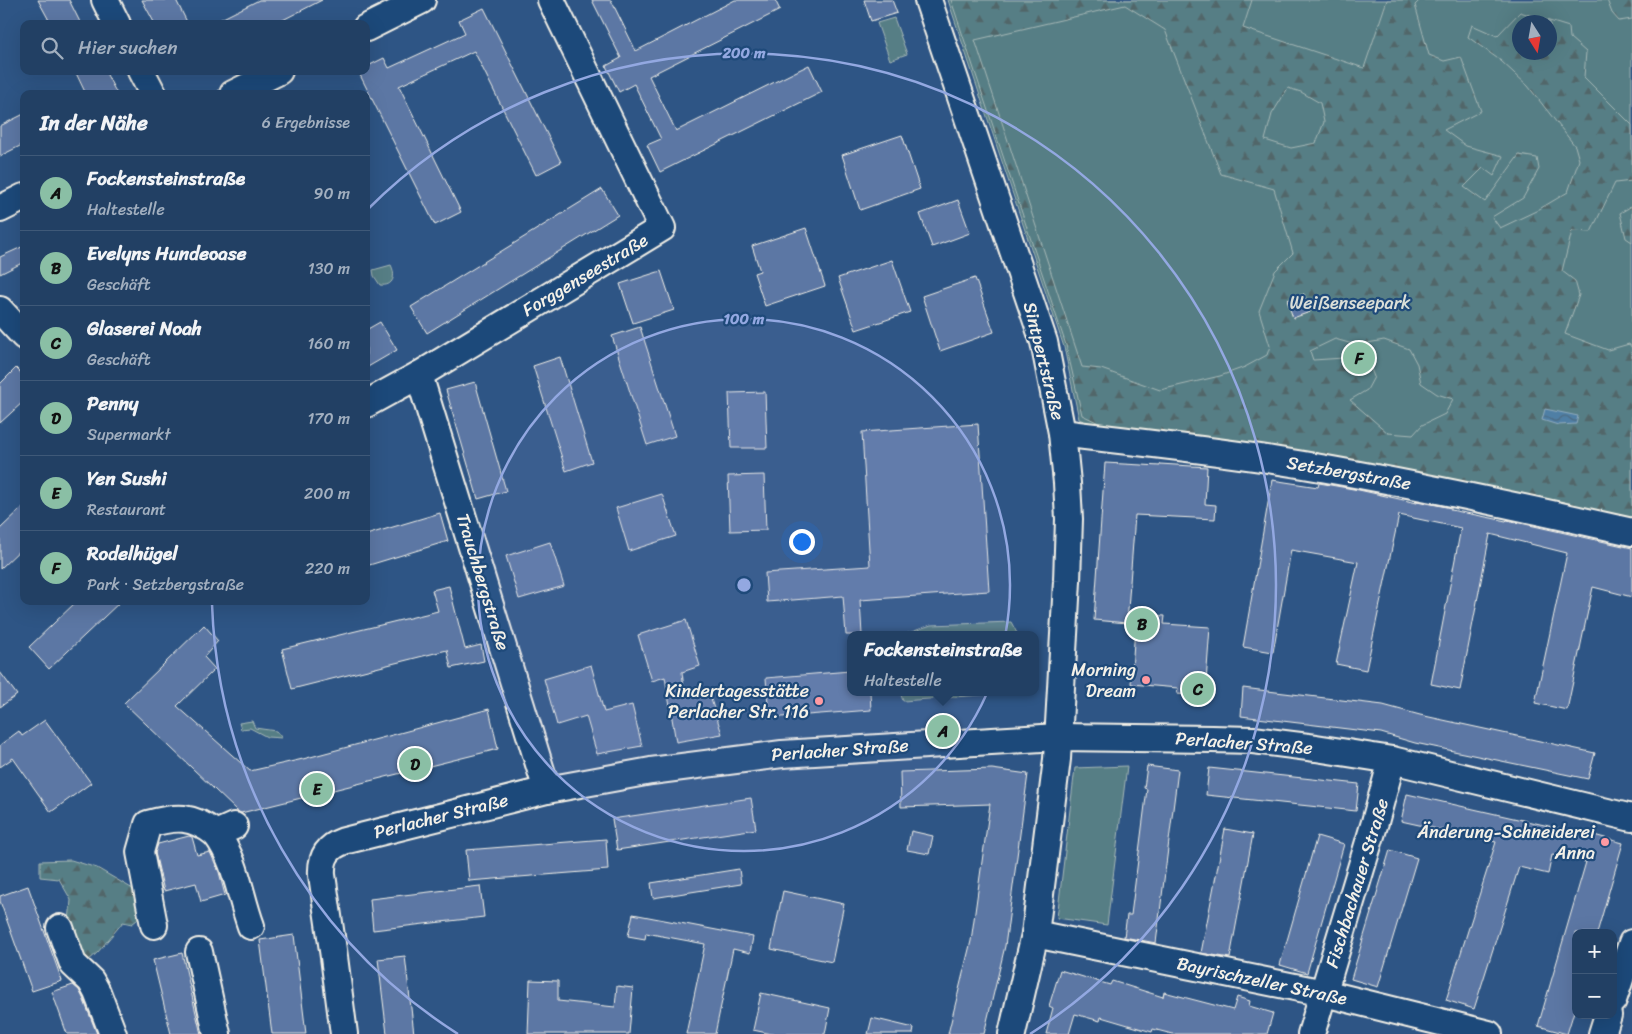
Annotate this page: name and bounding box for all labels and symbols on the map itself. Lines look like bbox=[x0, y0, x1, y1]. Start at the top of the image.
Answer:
north arrow bbox=[1512, 15, 1557, 60]
text: 200 m bbox=[721, 40, 766, 66]
street label: Forggenseestraße bbox=[516, 224, 655, 325]
park label: Weißenseepark bbox=[1289, 287, 1411, 319]
street label: Sintpertstraße bbox=[1014, 298, 1074, 424]
text: 100 m bbox=[724, 306, 765, 332]
pin: F bbox=[1343, 339, 1375, 377]
street label: Setzbergstraße bbox=[1284, 446, 1414, 500]
street label: Trauchbergstraße bbox=[447, 509, 519, 655]
your location bbox=[789, 529, 815, 555]
centre of rings bbox=[735, 576, 753, 594]
pin: B bbox=[1126, 605, 1158, 643]
place label: Morning Dream bbox=[1071, 654, 1136, 707]
pin: C bbox=[1182, 670, 1214, 708]
marker: Morning Dream bbox=[1140, 674, 1152, 686]
place label: Kindertagesstätte Perlacher Str. 116 bbox=[665, 675, 809, 728]
marker: Kindertagesstätte Perlacher Str. 116 bbox=[813, 695, 825, 707]
pin: A bbox=[927, 712, 959, 750]
street label: Perlacher Straße bbox=[1174, 722, 1314, 764]
street label: Perlacher Straße bbox=[770, 729, 910, 771]
pin: D bbox=[399, 745, 431, 783]
pin: E bbox=[301, 770, 333, 808]
street label: Perlacher Straße bbox=[370, 784, 512, 848]
street label: Fischbachauer Straße bbox=[1316, 794, 1398, 972]
place label: Änderung-Schneiderei Anna bbox=[1416, 816, 1596, 869]
marker: Änderung-Schneiderei Anna bbox=[1599, 836, 1611, 848]
street label: Bayrischzeller Straße bbox=[1174, 947, 1350, 1015]

